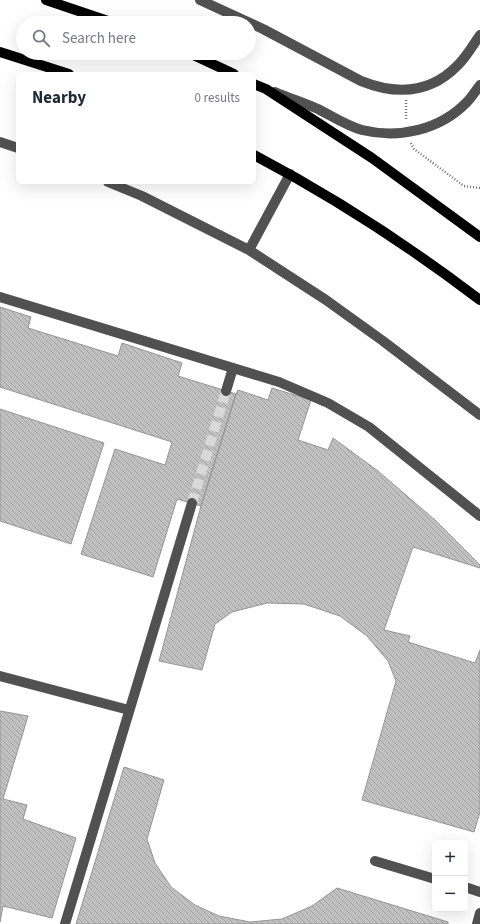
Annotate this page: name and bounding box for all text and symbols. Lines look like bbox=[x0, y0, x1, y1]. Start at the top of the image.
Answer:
search box bbox=[16, 16, 256, 60]
icon: search bbox=[30, 27, 52, 49]
text: Search here bbox=[62, 28, 136, 49]
text: Nearby bbox=[32, 86, 86, 110]
text: 0 results bbox=[195, 89, 240, 107]
map controls bbox=[432, 840, 468, 912]
button: + bbox=[432, 840, 468, 876]
button: − bbox=[432, 876, 468, 912]

